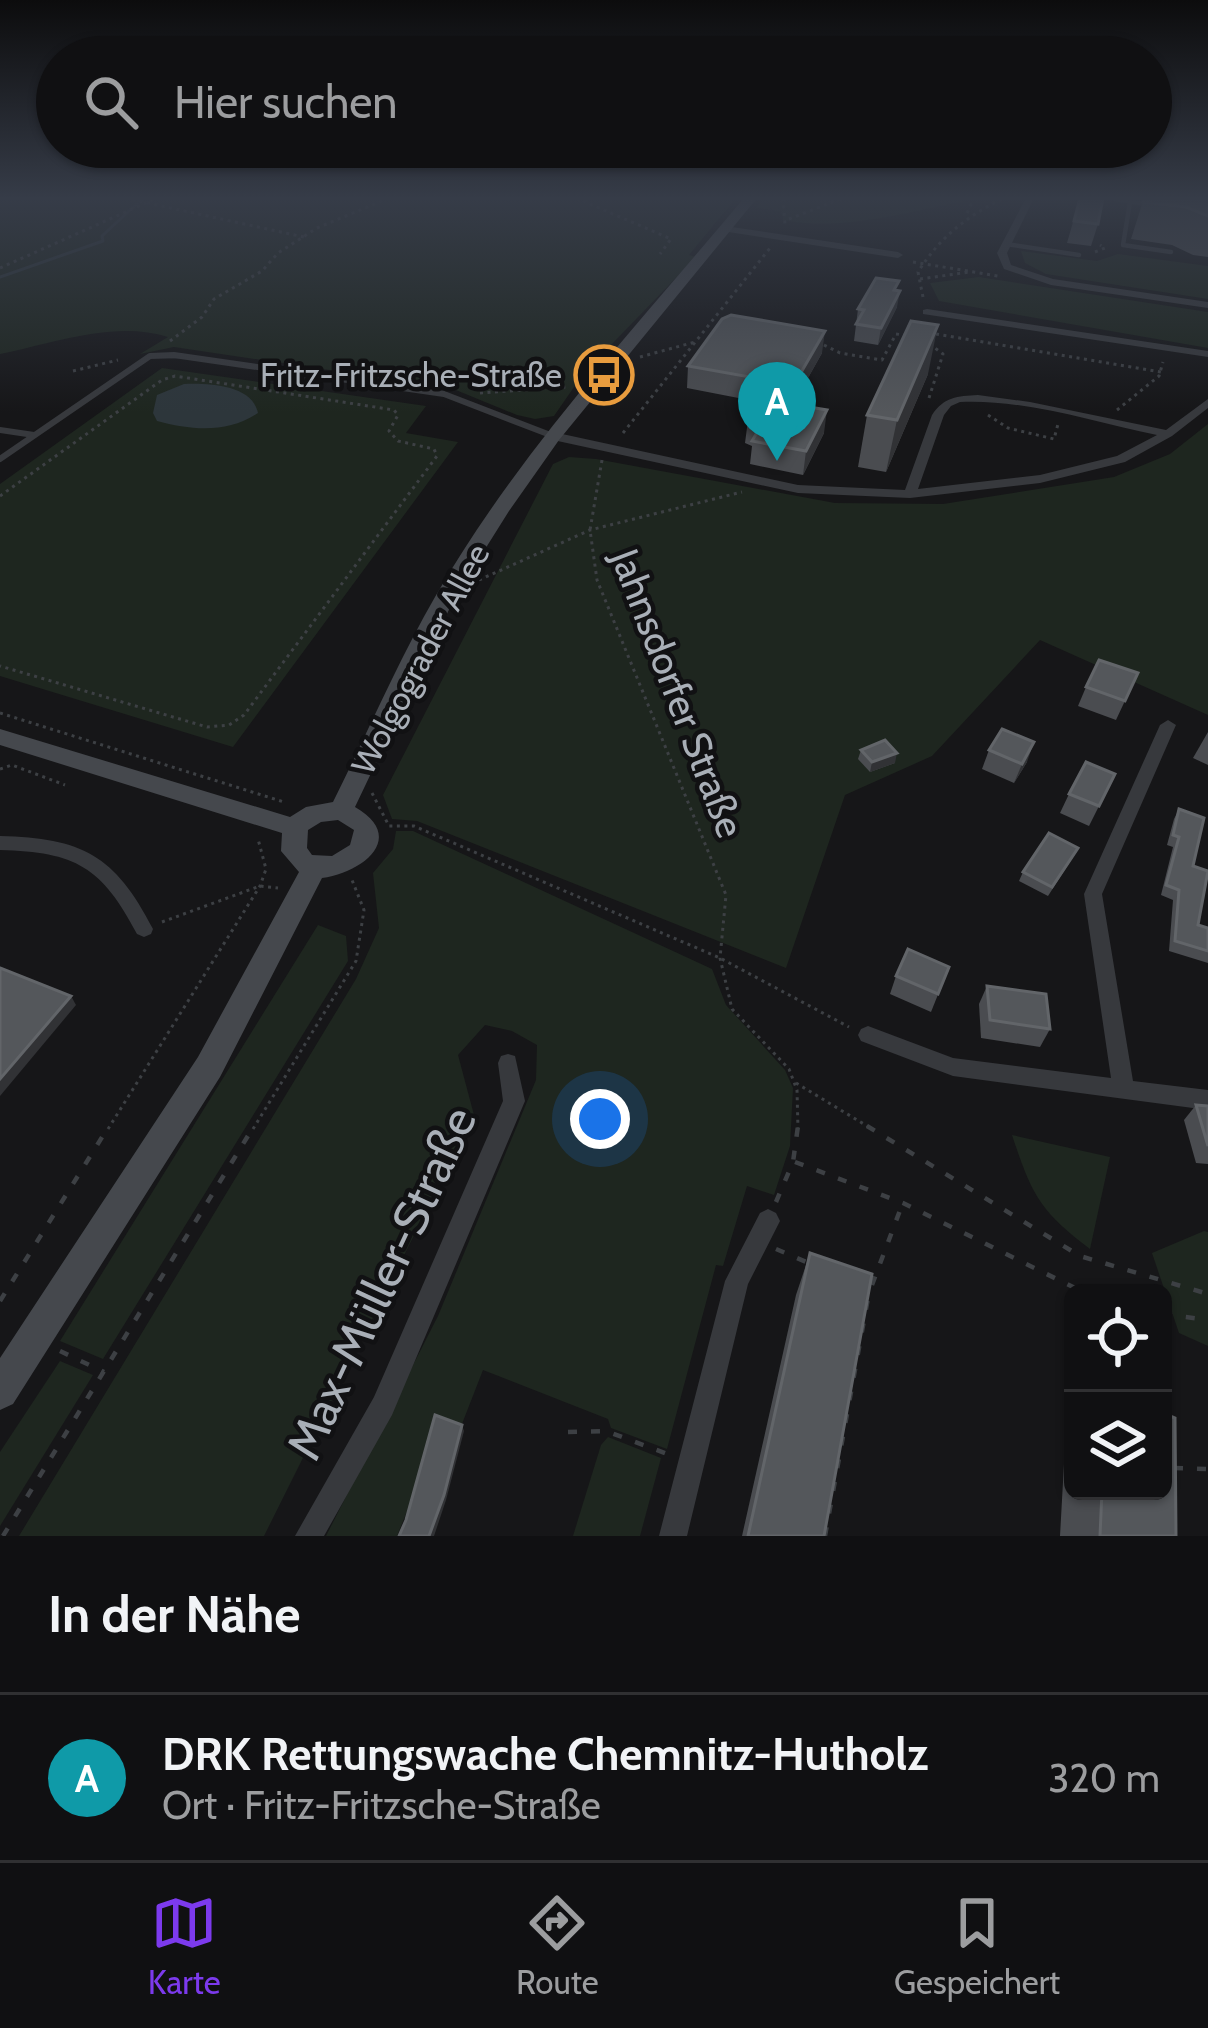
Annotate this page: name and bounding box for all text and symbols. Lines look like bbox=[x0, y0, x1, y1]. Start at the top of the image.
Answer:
search box bbox=[36, 36, 1172, 168]
icon: search bbox=[78, 69, 144, 135]
text: Hier suchen bbox=[174, 75, 398, 129]
bus stop icon: Fritz-Fritzsche-Straße bbox=[573, 344, 635, 406]
place label: Fritz-Fritzsche-Straße bbox=[260, 355, 562, 395]
pin: A bbox=[738, 362, 816, 461]
street label: Wolgograder Allee bbox=[342, 537, 498, 781]
street label: Jahnsdorfer Straße bbox=[601, 541, 755, 844]
your location bbox=[570, 1089, 630, 1149]
street label: Max-Müller-Straße bbox=[274, 1098, 488, 1468]
map controls bbox=[1064, 1284, 1172, 1500]
button: locate bbox=[1064, 1284, 1172, 1392]
button: layers bbox=[1064, 1392, 1172, 1500]
text: In der Nähe bbox=[48, 1583, 301, 1645]
text: DRK Rettungswache Chemnitz-Hutholz bbox=[162, 1727, 928, 1781]
text: A bbox=[75, 1754, 99, 1802]
text: 320 m bbox=[1048, 1754, 1160, 1802]
text: Ort · Fritz-Fritzsche-Straße bbox=[162, 1781, 601, 1829]
tab: Karte bbox=[148, 1890, 221, 2002]
tab: Route bbox=[516, 1890, 599, 2002]
tab: Gespeichert bbox=[894, 1890, 1060, 2002]

